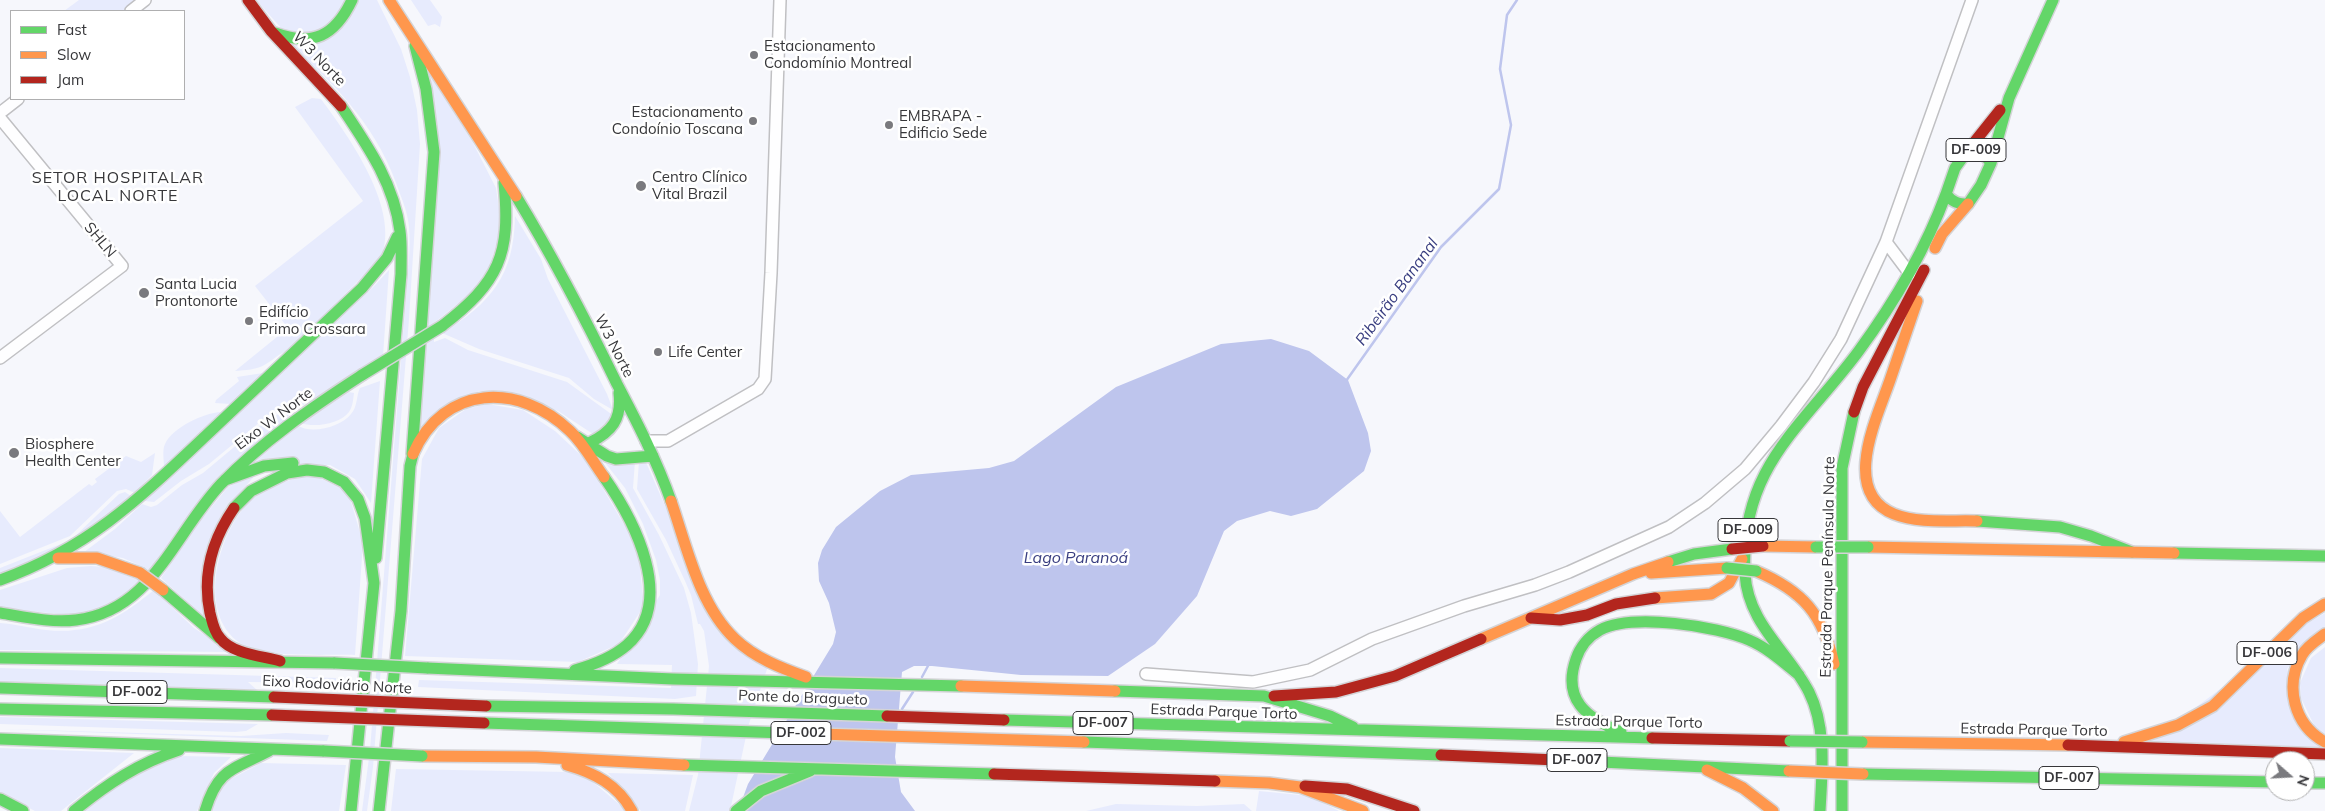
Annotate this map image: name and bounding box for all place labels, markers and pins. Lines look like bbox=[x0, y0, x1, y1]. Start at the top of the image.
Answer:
place label: Estacionamento Condomínio Montreal bbox=[764, 37, 912, 72]
marker: Estacionamento Condomínio Montreal bbox=[748, 49, 760, 61]
place label: Estacionamento Condoínio Toscana bbox=[612, 103, 743, 138]
place label: EMBRAPA - Edificio Sede bbox=[899, 107, 987, 142]
marker: Estacionamento Condoínio Toscana bbox=[747, 115, 759, 127]
marker: EMBRAPA - Edificio Sede bbox=[883, 119, 895, 131]
place label: Centro Clínico Vital Brazil bbox=[652, 168, 747, 203]
marker: Centro Clínico Vital Brazil bbox=[634, 179, 648, 193]
place label: Santa Lucia Prontonorte bbox=[155, 275, 238, 310]
marker: Santa Lucia Prontonorte bbox=[137, 286, 151, 300]
place label: Edifício Primo Crossara bbox=[259, 303, 366, 338]
marker: Edifício Primo Crossara bbox=[243, 315, 255, 327]
place label: Life Center bbox=[668, 343, 742, 361]
marker: Life Center bbox=[652, 346, 664, 358]
place label: Biosphere Health Center bbox=[25, 435, 121, 470]
marker: Biosphere Health Center bbox=[7, 446, 21, 460]

